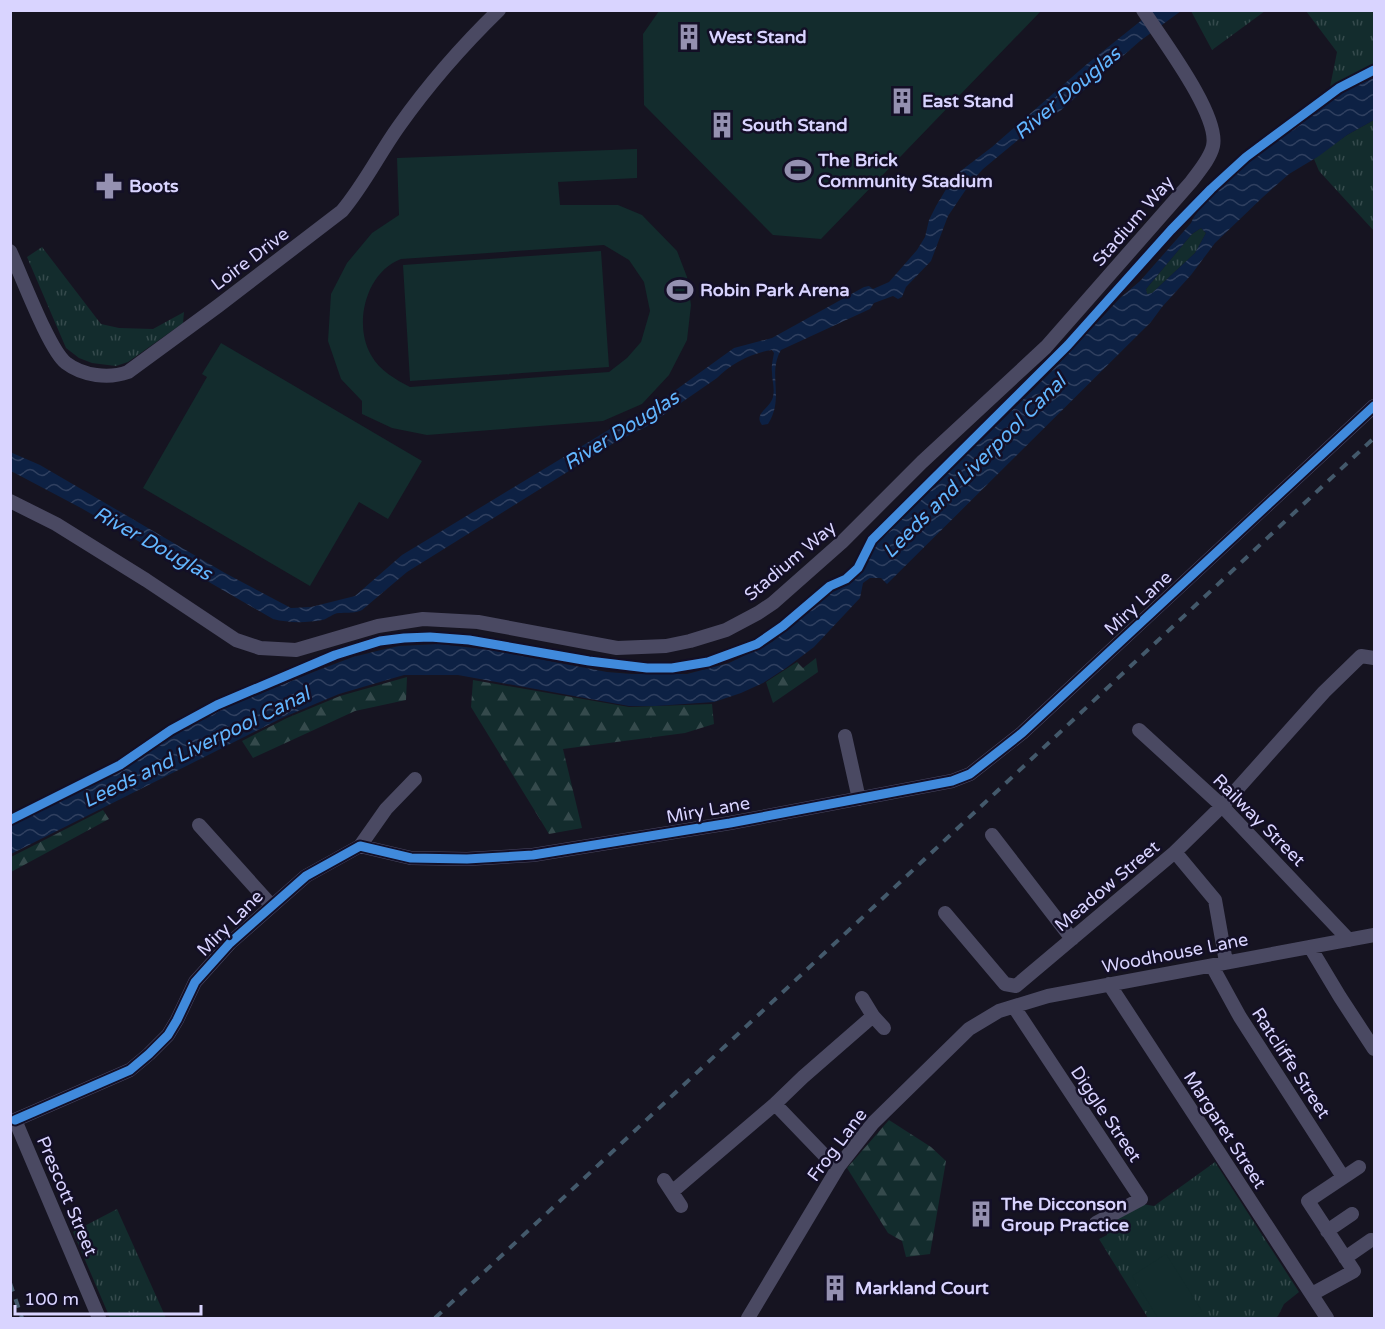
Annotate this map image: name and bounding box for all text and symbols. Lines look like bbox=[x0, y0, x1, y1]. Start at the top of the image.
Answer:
building icon: West Stand bbox=[674, 22, 704, 52]
place label: West Stand bbox=[709, 26, 807, 48]
water label: River Douglas bbox=[1010, 41, 1127, 145]
building icon: East Stand bbox=[887, 86, 917, 116]
place label: East Stand bbox=[922, 90, 1014, 112]
building icon: South Stand bbox=[707, 110, 737, 140]
place label: South Stand bbox=[742, 114, 848, 136]
place label: The Brick Community Stadium bbox=[817, 149, 993, 192]
sports icon: The Brick Community Stadium bbox=[783, 155, 813, 185]
pharmacy icon: Boots bbox=[94, 171, 124, 201]
street label: Stadium Way bbox=[1088, 171, 1179, 271]
place label: Boots bbox=[129, 175, 179, 197]
street label: Loire Drive bbox=[207, 223, 293, 295]
sports icon: Robin Park Arena bbox=[665, 275, 695, 305]
place label: Robin Park Arena bbox=[700, 279, 850, 301]
water label: Leeds and Liverpool Canal bbox=[878, 369, 1073, 563]
water label: River Douglas bbox=[560, 385, 685, 476]
water label: River Douglas bbox=[89, 502, 217, 587]
street label: Stadium Way bbox=[740, 516, 841, 606]
street label: Miry Lane bbox=[1100, 566, 1176, 640]
water label: Leeds and Liverpool Canal bbox=[79, 682, 316, 813]
street label: Railway Street bbox=[1208, 769, 1310, 871]
street label: Miry Lane bbox=[664, 792, 752, 828]
street label: Meadow Street bbox=[1050, 836, 1164, 936]
street label: Miry Lane bbox=[192, 885, 268, 961]
street label: Woodhouse Lane bbox=[1100, 928, 1250, 978]
street label: Ratcliffe Street bbox=[1247, 1003, 1335, 1123]
street label: Diggle Street bbox=[1066, 1062, 1146, 1166]
street label: Margaret Street bbox=[1179, 1067, 1271, 1193]
street label: Frog Lane bbox=[802, 1104, 872, 1186]
street label: Prescott Street bbox=[32, 1133, 102, 1259]
place label: The Dicconson Group Practice bbox=[1000, 1193, 1129, 1236]
building icon: The Dicconson Group Practice bbox=[966, 1199, 996, 1229]
building icon: Markland Court bbox=[820, 1273, 850, 1303]
place label: Markland Court bbox=[855, 1277, 989, 1299]
scale bar bbox=[15, 1278, 201, 1316]
text: 100 m bbox=[24, 1288, 79, 1310]

